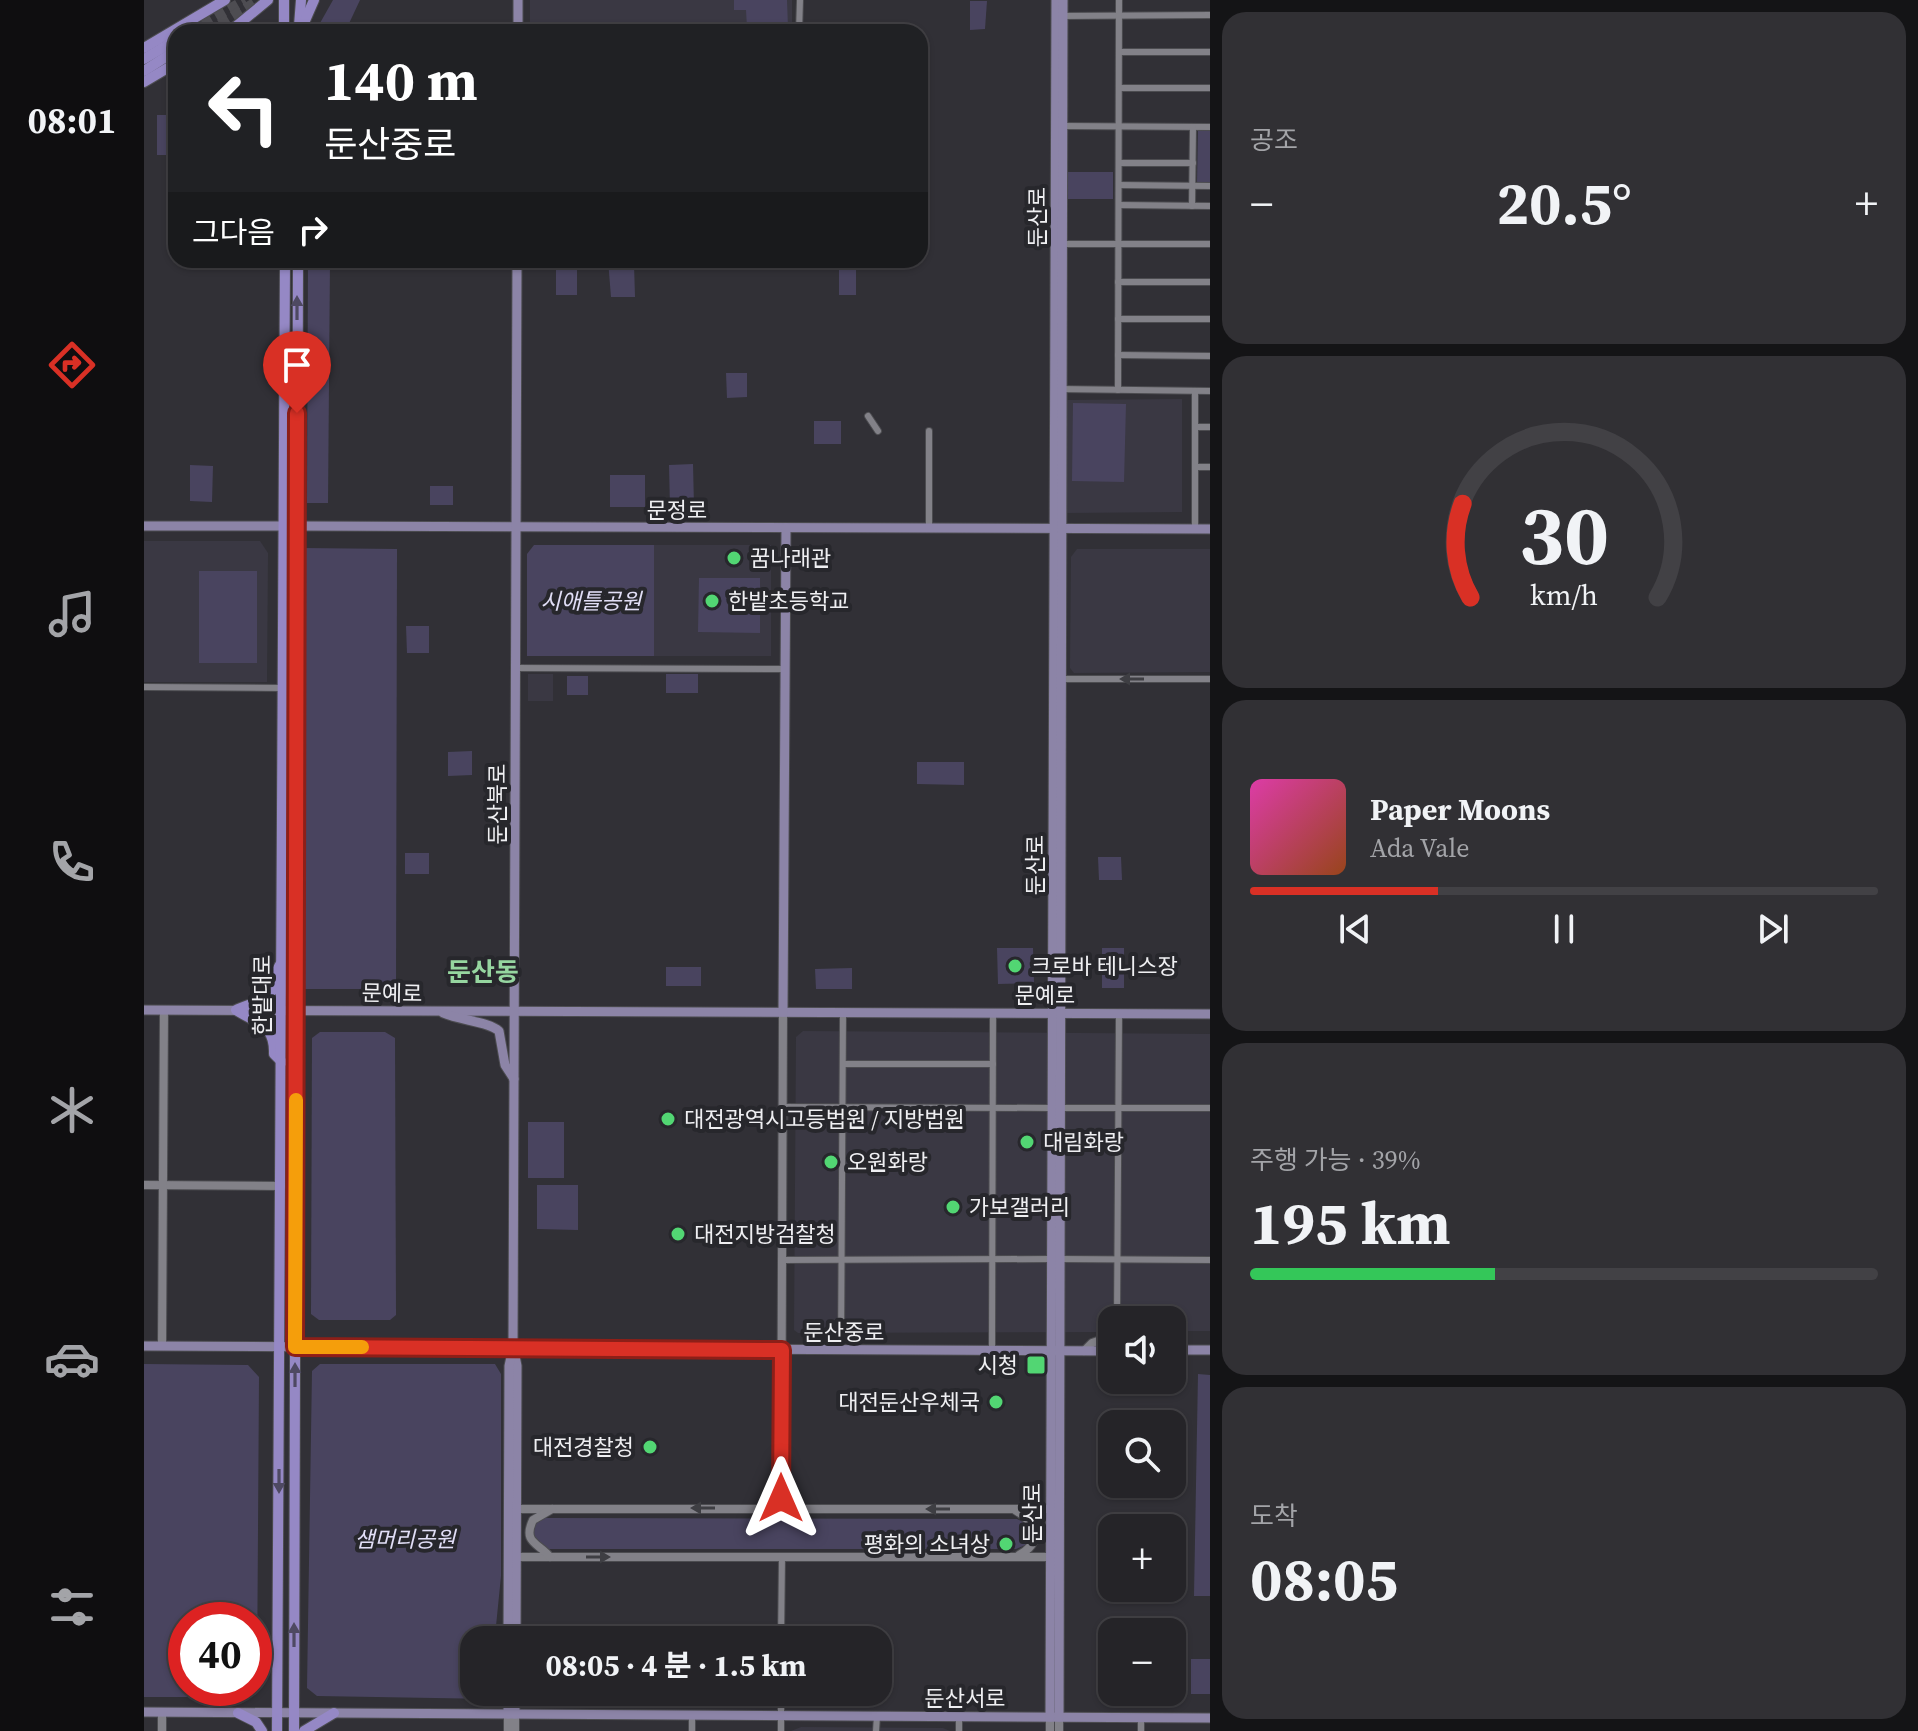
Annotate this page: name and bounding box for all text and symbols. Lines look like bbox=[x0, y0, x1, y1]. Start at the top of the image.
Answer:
text: 140 m bbox=[324, 42, 478, 119]
icon: left bbox=[192, 56, 296, 160]
text: 08:01 bbox=[28, 96, 116, 145]
text: 둔산중로 bbox=[324, 120, 456, 169]
text: 공조 bbox=[1250, 122, 1298, 158]
text: 20.5° bbox=[1496, 162, 1632, 244]
text: − bbox=[1250, 173, 1273, 234]
text: + bbox=[1855, 173, 1878, 234]
street label: 둔산로 bbox=[1022, 187, 1052, 247]
icon: right bbox=[291, 208, 335, 252]
text: 그다음 bbox=[192, 212, 275, 253]
one-way arrow bbox=[291, 295, 303, 320]
pin bbox=[263, 331, 331, 413]
icon: directions bbox=[44, 337, 100, 393]
icon: arrive bbox=[275, 343, 319, 387]
text: 30 bbox=[1519, 477, 1609, 591]
street label: 문정로 bbox=[647, 495, 707, 525]
place label: 꿈나래관 bbox=[750, 543, 831, 573]
marker: 꿈나래관 bbox=[725, 549, 743, 567]
text: km/h bbox=[1530, 575, 1598, 615]
icon: music bbox=[44, 586, 100, 642]
park label: 시애틀공원 bbox=[540, 586, 643, 616]
place label: 한밭초등학교 bbox=[728, 586, 849, 616]
marker: 한밭초등학교 bbox=[703, 592, 721, 610]
one-way arrow bbox=[1119, 673, 1144, 685]
street label: 둔산북로 bbox=[482, 764, 512, 844]
text: Paper Moons bbox=[1370, 789, 1550, 830]
text: Ada Vale bbox=[1370, 830, 1469, 866]
icon: phone bbox=[44, 834, 100, 890]
street label: 둔산로 bbox=[1020, 835, 1050, 895]
icon: previous bbox=[1333, 907, 1377, 951]
icon: pause bbox=[1542, 907, 1586, 951]
icon: next bbox=[1751, 907, 1795, 951]
place label: 크로바 테니스장 bbox=[1031, 951, 1178, 981]
district label: 둔산동 bbox=[447, 954, 519, 990]
street label: 한밭대로 bbox=[247, 955, 277, 1035]
marker: 크로바 테니스장 bbox=[1006, 957, 1024, 975]
street label: 문예로 bbox=[361, 977, 423, 1009]
street label: 문예로 bbox=[1015, 980, 1075, 1010]
icon: climate bbox=[44, 1082, 100, 1138]
place label: 대전광역시고등법원 / 지방법원 bbox=[684, 1104, 965, 1134]
marker: 대전광역시고등법원 / 지방법원 bbox=[659, 1110, 677, 1128]
place label: 대림화랑 bbox=[1043, 1127, 1124, 1157]
marker: 대림화랑 bbox=[1018, 1133, 1036, 1151]
text: 주행 가능 · 39% bbox=[1250, 1142, 1421, 1178]
place label: 오원화랑 bbox=[847, 1147, 928, 1177]
marker: 오원화랑 bbox=[822, 1153, 840, 1171]
text: 195 km bbox=[1250, 1182, 1451, 1264]
place label: 가보갤러리 bbox=[969, 1192, 1070, 1222]
marker: 가보갤러리 bbox=[944, 1198, 962, 1216]
place label: 대전지방검찰청 bbox=[694, 1219, 836, 1249]
marker: 대전지방검찰청 bbox=[669, 1225, 687, 1243]
map controls bbox=[1098, 1306, 1186, 1706]
button: sound bbox=[1098, 1306, 1186, 1394]
street label: 둔산중로 bbox=[804, 1317, 884, 1347]
icon: car bbox=[44, 1331, 100, 1387]
place label: 시청 bbox=[978, 1350, 1018, 1380]
marker: 시청 bbox=[1025, 1354, 1047, 1376]
one-way arrow bbox=[289, 1362, 301, 1387]
place label: 대전둔산우체국 bbox=[838, 1387, 980, 1417]
marker: 대전둔산우체국 bbox=[987, 1393, 1005, 1411]
button: search bbox=[1098, 1410, 1186, 1498]
place label: 대전경찰청 bbox=[533, 1432, 634, 1462]
marker: 대전경찰청 bbox=[641, 1438, 659, 1456]
position arrow bbox=[739, 1456, 823, 1540]
one-way arrow bbox=[273, 1469, 285, 1494]
street label: 둔산로 bbox=[1017, 1483, 1047, 1543]
text: 도착 bbox=[1250, 1498, 1298, 1534]
one-way arrow bbox=[690, 1502, 715, 1514]
one-way arrow bbox=[925, 1503, 950, 1515]
button: + bbox=[1098, 1514, 1186, 1602]
park label: 샘머리공원 bbox=[354, 1524, 457, 1554]
place label: 평화의 소녀상 bbox=[863, 1529, 990, 1559]
marker: 평화의 소녀상 bbox=[997, 1535, 1015, 1553]
text: 08:05 bbox=[1250, 1538, 1398, 1620]
one-way arrow bbox=[586, 1551, 611, 1563]
icon: filters bbox=[44, 1579, 100, 1635]
speed limit sign: 40 bbox=[168, 1602, 272, 1706]
button: − bbox=[1098, 1618, 1186, 1706]
one-way arrow bbox=[288, 1622, 300, 1647]
text: 08:05 · 4 분 · 1.5 km bbox=[545, 1645, 807, 1686]
street label: 둔산서로 bbox=[925, 1683, 1005, 1713]

